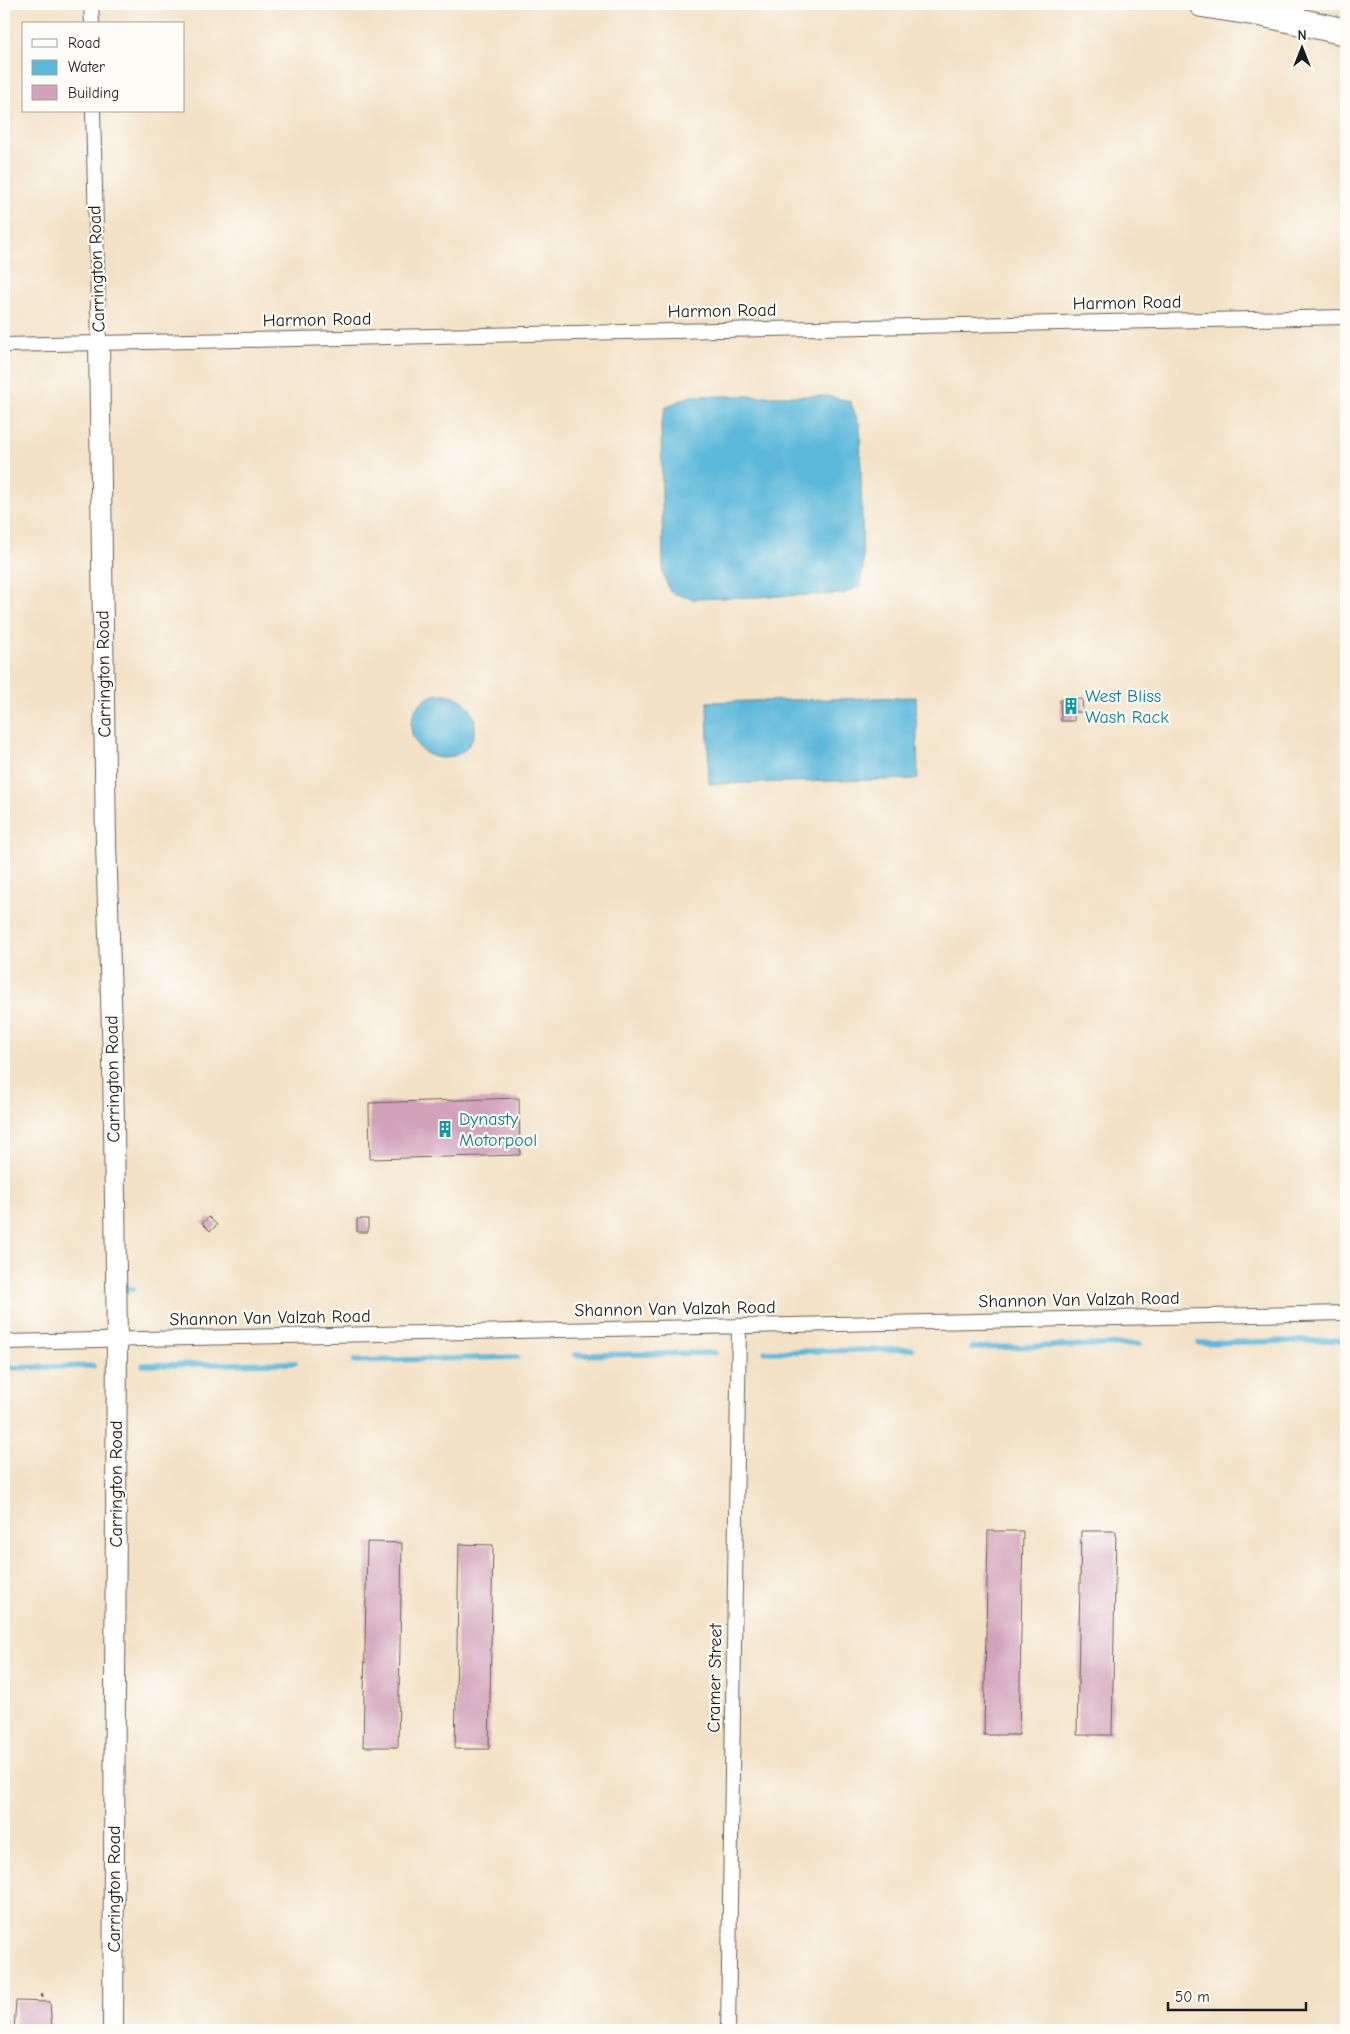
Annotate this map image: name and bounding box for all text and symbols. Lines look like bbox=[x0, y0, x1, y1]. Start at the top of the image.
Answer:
legend bbox=[22, 22, 185, 112]
north arrow bbox=[1278, 22, 1328, 72]
text: N bbox=[1297, 27, 1307, 44]
text: Road bbox=[68, 34, 100, 52]
text: Water bbox=[68, 58, 105, 76]
text: Building bbox=[68, 84, 119, 102]
street label: Carrington Road bbox=[84, 205, 110, 333]
street label: Harmon Road bbox=[1072, 292, 1182, 314]
street label: Harmon Road bbox=[667, 300, 777, 322]
street label: Harmon Road bbox=[262, 309, 372, 331]
street label: Carrington Road bbox=[92, 610, 116, 738]
place label: West Bliss Wash Rack bbox=[1085, 686, 1169, 728]
building icon: West Bliss Wash Rack bbox=[1061, 696, 1081, 716]
street label: Carrington Road bbox=[101, 1015, 125, 1143]
place label: Dynasty Motorpool bbox=[459, 1109, 537, 1151]
building icon: Dynasty Motorpool bbox=[435, 1119, 455, 1139]
street label: Shannon Van Valzah Road bbox=[978, 1288, 1180, 1312]
street label: Shannon Van Valzah Road bbox=[574, 1297, 776, 1321]
street label: Shannon Van Valzah Road bbox=[169, 1306, 371, 1330]
street label: Carrington Road bbox=[106, 1420, 127, 1548]
street label: Cramer Street bbox=[704, 1622, 726, 1733]
street label: Carrington Road bbox=[104, 1825, 125, 1953]
scale bar bbox=[1168, 1979, 1305, 2011]
text: 50 m bbox=[1175, 1988, 1210, 2006]

